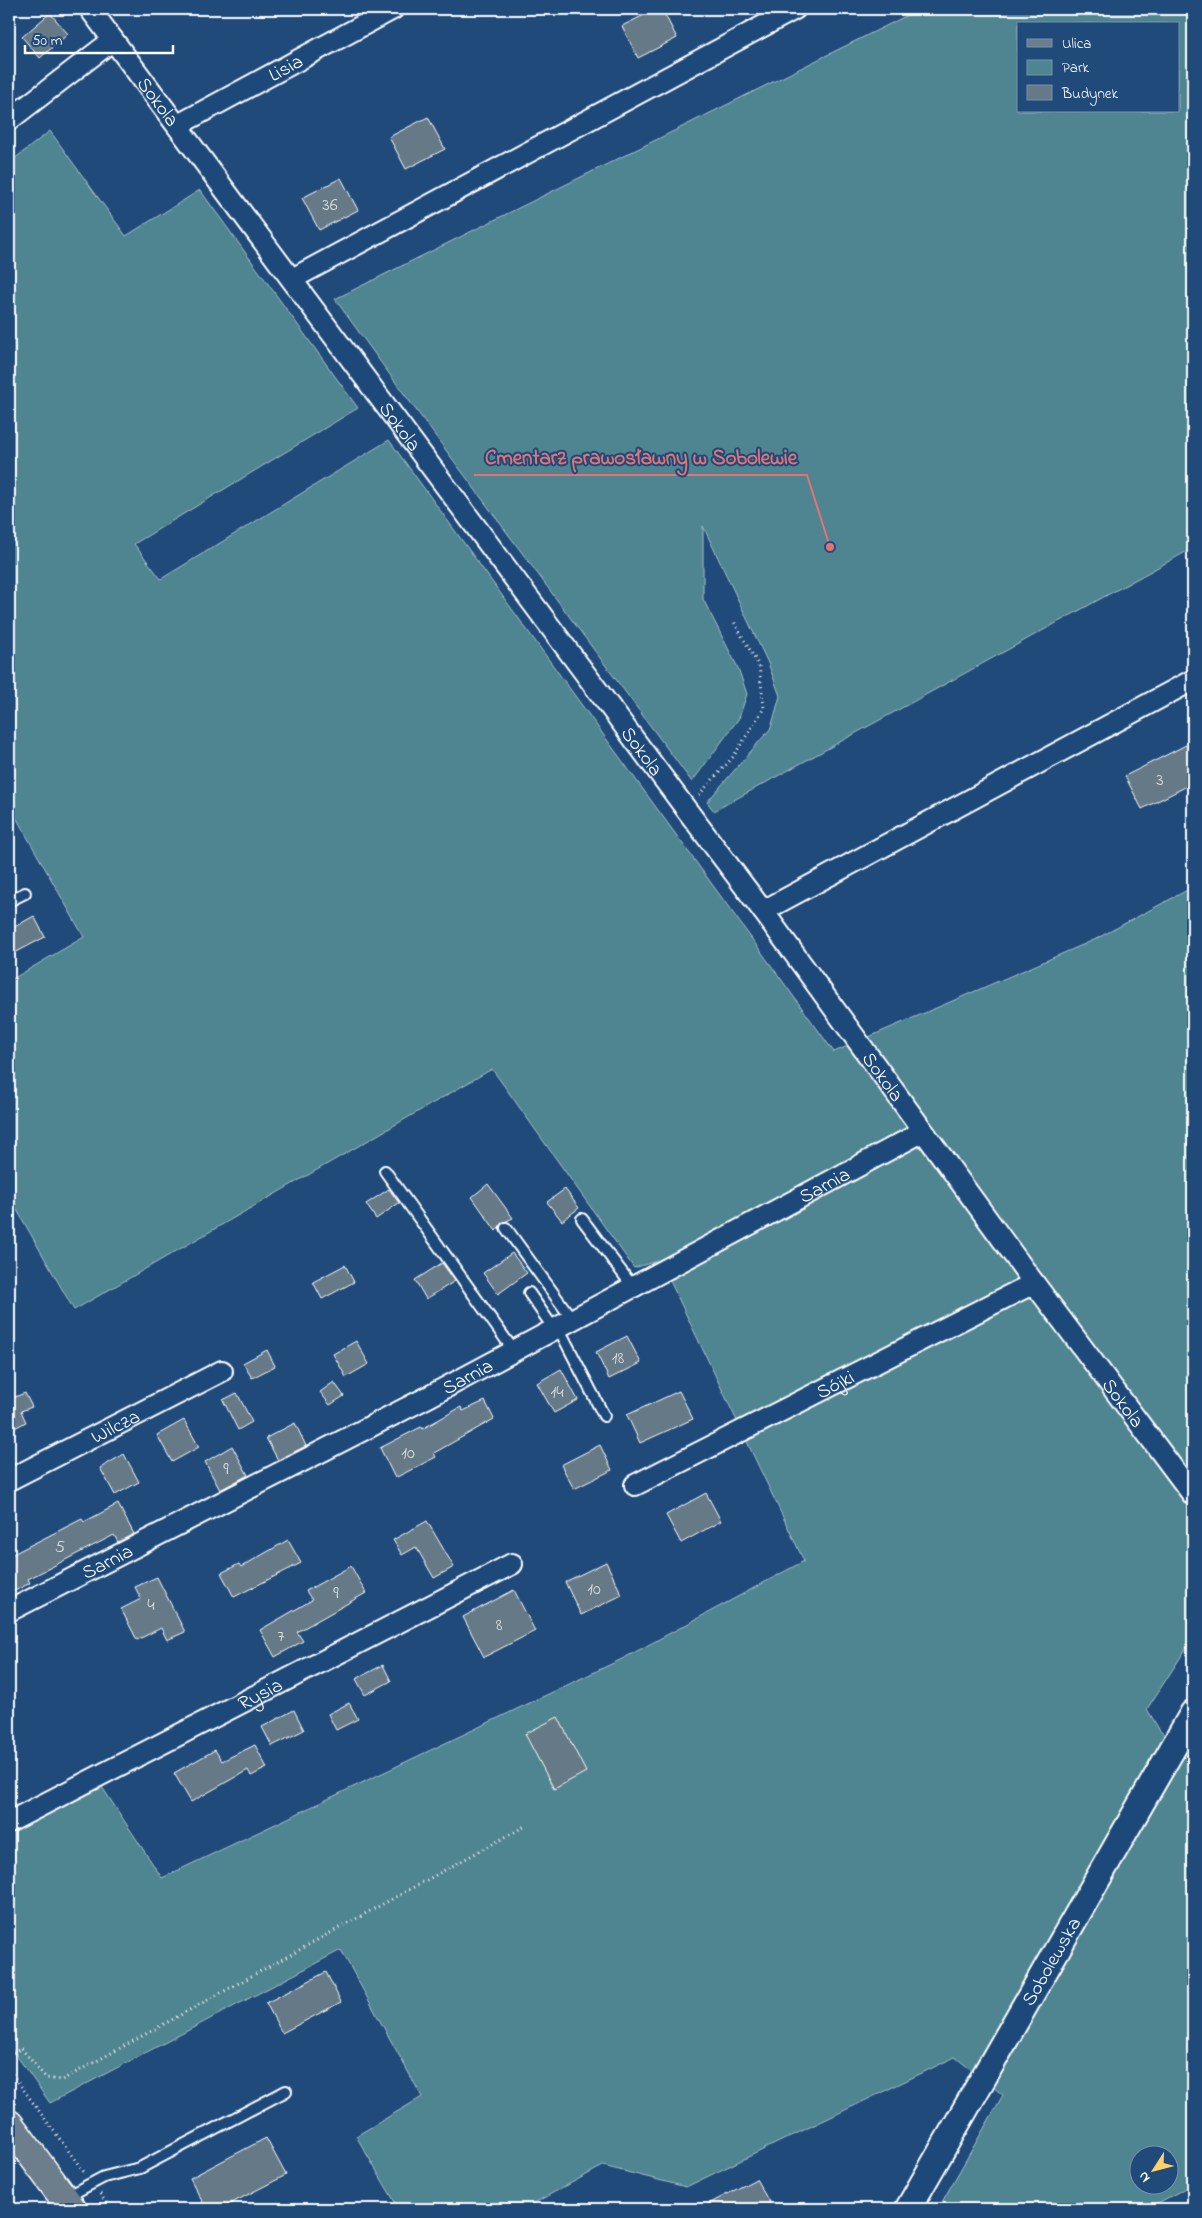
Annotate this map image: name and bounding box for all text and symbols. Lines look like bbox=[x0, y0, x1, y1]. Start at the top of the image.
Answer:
scale bar bbox=[25, 22, 172, 54]
legend bbox=[1017, 22, 1180, 112]
text: 50 m bbox=[32, 30, 63, 52]
text: Ulica bbox=[1062, 33, 1091, 55]
street label: Lisia bbox=[264, 48, 309, 90]
text: Park bbox=[1062, 57, 1090, 79]
street label: Sokola bbox=[129, 72, 185, 134]
text: Budynek bbox=[1061, 83, 1119, 106]
house number: 36 bbox=[322, 193, 338, 219]
street label: Sokola bbox=[370, 397, 427, 458]
callout: Cmentarz prawosławny w Sobolewie bbox=[474, 439, 807, 475]
text: Cmentarz prawosławny w Sobolewie bbox=[485, 444, 798, 476]
street label: Sokola bbox=[612, 721, 669, 783]
house number: 3 bbox=[1156, 768, 1164, 794]
street label: Sokola bbox=[853, 1047, 909, 1109]
street label: Sarnia bbox=[795, 1161, 856, 1212]
house number: 18 bbox=[612, 1346, 624, 1372]
street label: Sarnia bbox=[438, 1353, 499, 1404]
street label: Sójki bbox=[812, 1364, 860, 1408]
street label: Sokola bbox=[1093, 1373, 1150, 1435]
house number: 14 bbox=[550, 1380, 564, 1406]
street label: Wilcza bbox=[87, 1403, 146, 1453]
house number: 10 bbox=[401, 1441, 415, 1467]
house number: 9 bbox=[223, 1457, 229, 1483]
house number: 5 bbox=[55, 1535, 65, 1561]
street label: Sarnia bbox=[77, 1538, 139, 1588]
house number: 10 bbox=[587, 1577, 601, 1603]
house number: 9 bbox=[333, 1581, 339, 1607]
house number: 4 bbox=[147, 1593, 155, 1619]
house number: 8 bbox=[496, 1613, 503, 1639]
house number: 7 bbox=[277, 1624, 285, 1650]
street label: Rysia bbox=[234, 1672, 288, 1719]
street label: Sobolewska bbox=[1016, 1912, 1090, 2012]
north arrow bbox=[1130, 2146, 1180, 2196]
text: N bbox=[1133, 2167, 1156, 2187]

